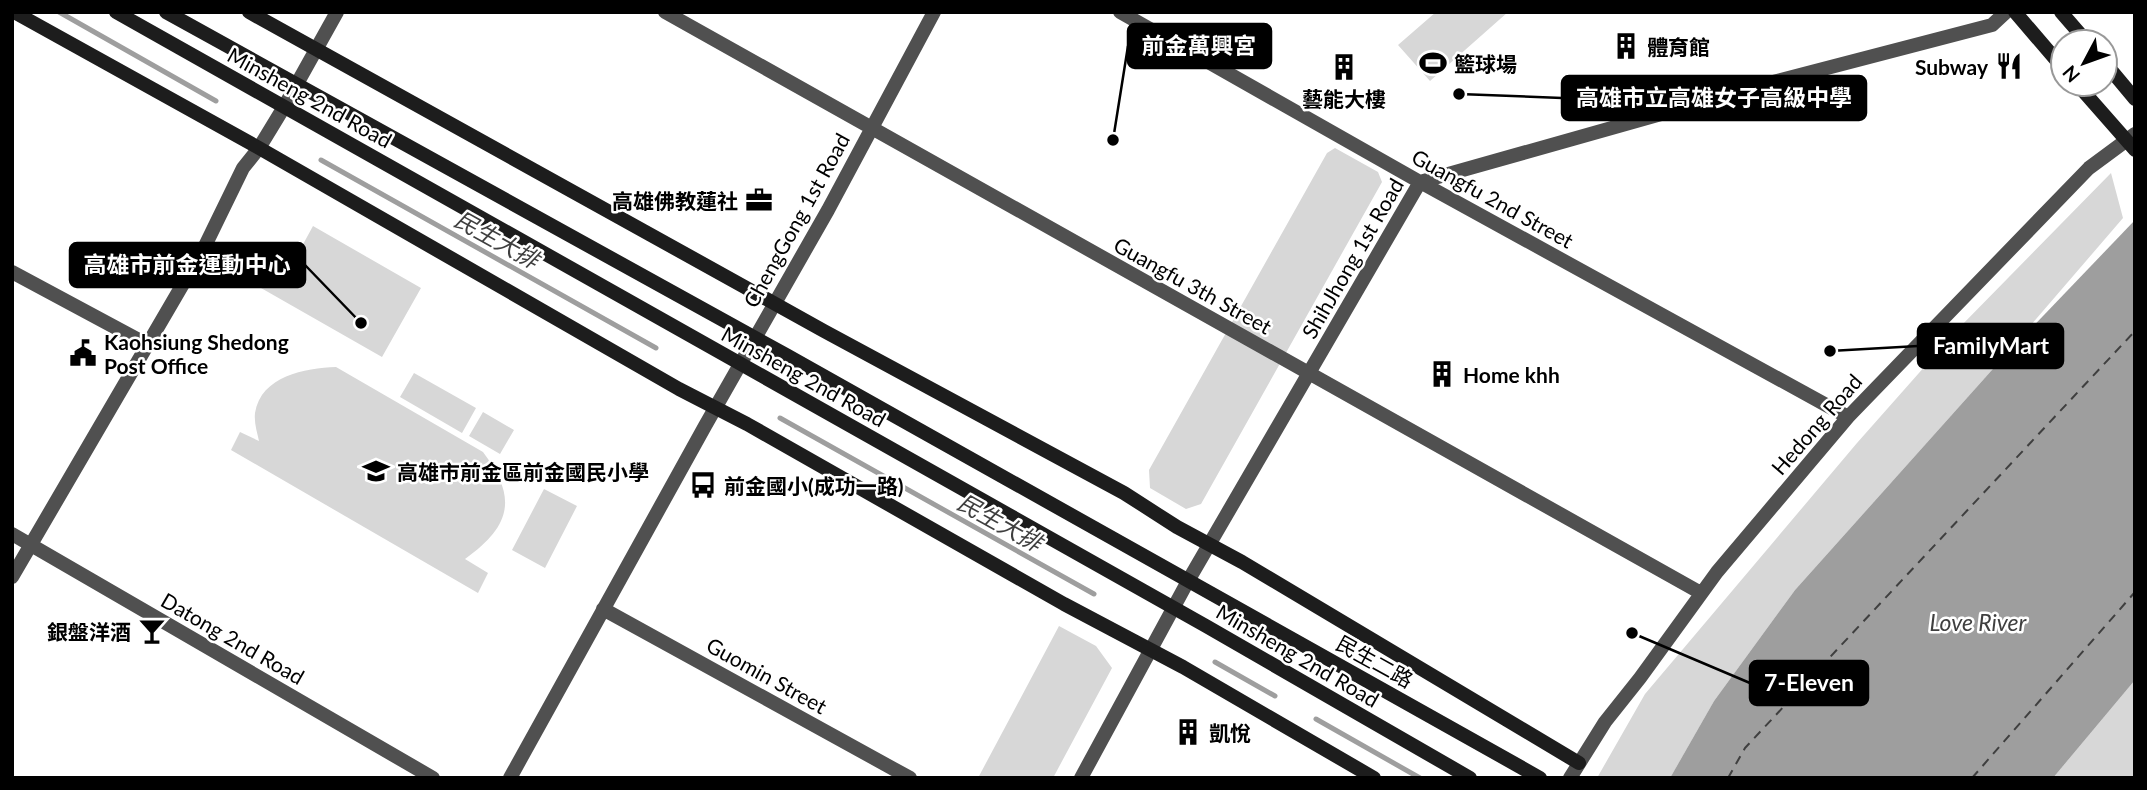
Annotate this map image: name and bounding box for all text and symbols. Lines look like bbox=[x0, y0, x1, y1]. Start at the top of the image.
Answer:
callout: 前金萬興宮 bbox=[1128, 24, 1271, 68]
north arrow bbox=[2049, 28, 2119, 98]
text: 前金萬興宮 bbox=[1142, 31, 1257, 59]
building icon: 體育館 bbox=[1611, 31, 1641, 61]
place label: 體育館 bbox=[1647, 34, 1710, 59]
street label: Minsheng 2nd Road bbox=[224, 42, 396, 152]
sports icon: 籃球場 bbox=[1418, 48, 1448, 78]
place label: 籃球場 bbox=[1454, 51, 1517, 76]
restaurant icon: Subway bbox=[1994, 51, 2024, 81]
building icon: 藝能大樓 bbox=[1329, 52, 1359, 82]
place label: Subway bbox=[1915, 54, 1989, 79]
text: N bbox=[2057, 61, 2084, 88]
callout: 高雄市立高雄女子高級中學 bbox=[1562, 76, 1866, 120]
text: 高雄市立高雄女子高級中學 bbox=[1576, 83, 1852, 111]
place label: 藝能大樓 bbox=[1302, 86, 1386, 111]
street label: ChengGong 1st Road bbox=[738, 129, 854, 311]
street label: Guangfu 2nd Street bbox=[1408, 143, 1578, 253]
street label: ShihJhong 1st Road bbox=[1296, 173, 1408, 343]
office icon: 高雄佛教蓮社 bbox=[744, 185, 774, 215]
place label: 高雄佛教蓮社 bbox=[612, 188, 738, 213]
water label: 民生大排 bbox=[450, 204, 547, 275]
street label: Guangfu 3th Street bbox=[1110, 231, 1277, 339]
callout: 高雄市前金運動中心 bbox=[70, 243, 305, 287]
text: 高雄市前金運動中心 bbox=[84, 250, 291, 278]
street label: Minsheng 2nd Road bbox=[718, 321, 890, 431]
callout: FamilyMart bbox=[1918, 324, 2063, 368]
place label: Kaohsiung Shedong Post Office bbox=[104, 329, 289, 378]
text: FamilyMart bbox=[1933, 331, 2049, 359]
public building icon: Kaohsiung Shedong Post Office bbox=[68, 338, 98, 368]
building icon: Home khh bbox=[1427, 359, 1457, 389]
place label: Home khh bbox=[1463, 362, 1560, 387]
street label: Hedong Road bbox=[1766, 369, 1866, 479]
school or university icon: 高雄市前金區前金國民小學 bbox=[361, 456, 391, 486]
place label: 高雄市前金區前金國民小學 bbox=[397, 459, 649, 484]
bus stop icon: 前金國小(成功一路) bbox=[688, 470, 718, 500]
place label: 前金國小(成功一路) bbox=[724, 473, 904, 498]
water label: 民生大排 bbox=[953, 487, 1050, 558]
street label: Datong 2nd Road bbox=[157, 587, 309, 689]
street label: Minsheng 2nd Road bbox=[1212, 598, 1384, 712]
water label: Love River bbox=[1930, 608, 2028, 636]
bar icon: 銀盤洋酒 bbox=[137, 616, 167, 646]
place label: 銀盤洋酒 bbox=[47, 619, 131, 644]
street label: 民生二路 bbox=[1332, 630, 1418, 692]
street label: Guomin Street bbox=[703, 632, 832, 719]
callout: 7-Eleven bbox=[1750, 661, 1868, 705]
text: 7-Eleven bbox=[1764, 668, 1854, 696]
building icon: 凱悅 bbox=[1173, 717, 1203, 747]
place label: 凱悅 bbox=[1209, 720, 1251, 745]

